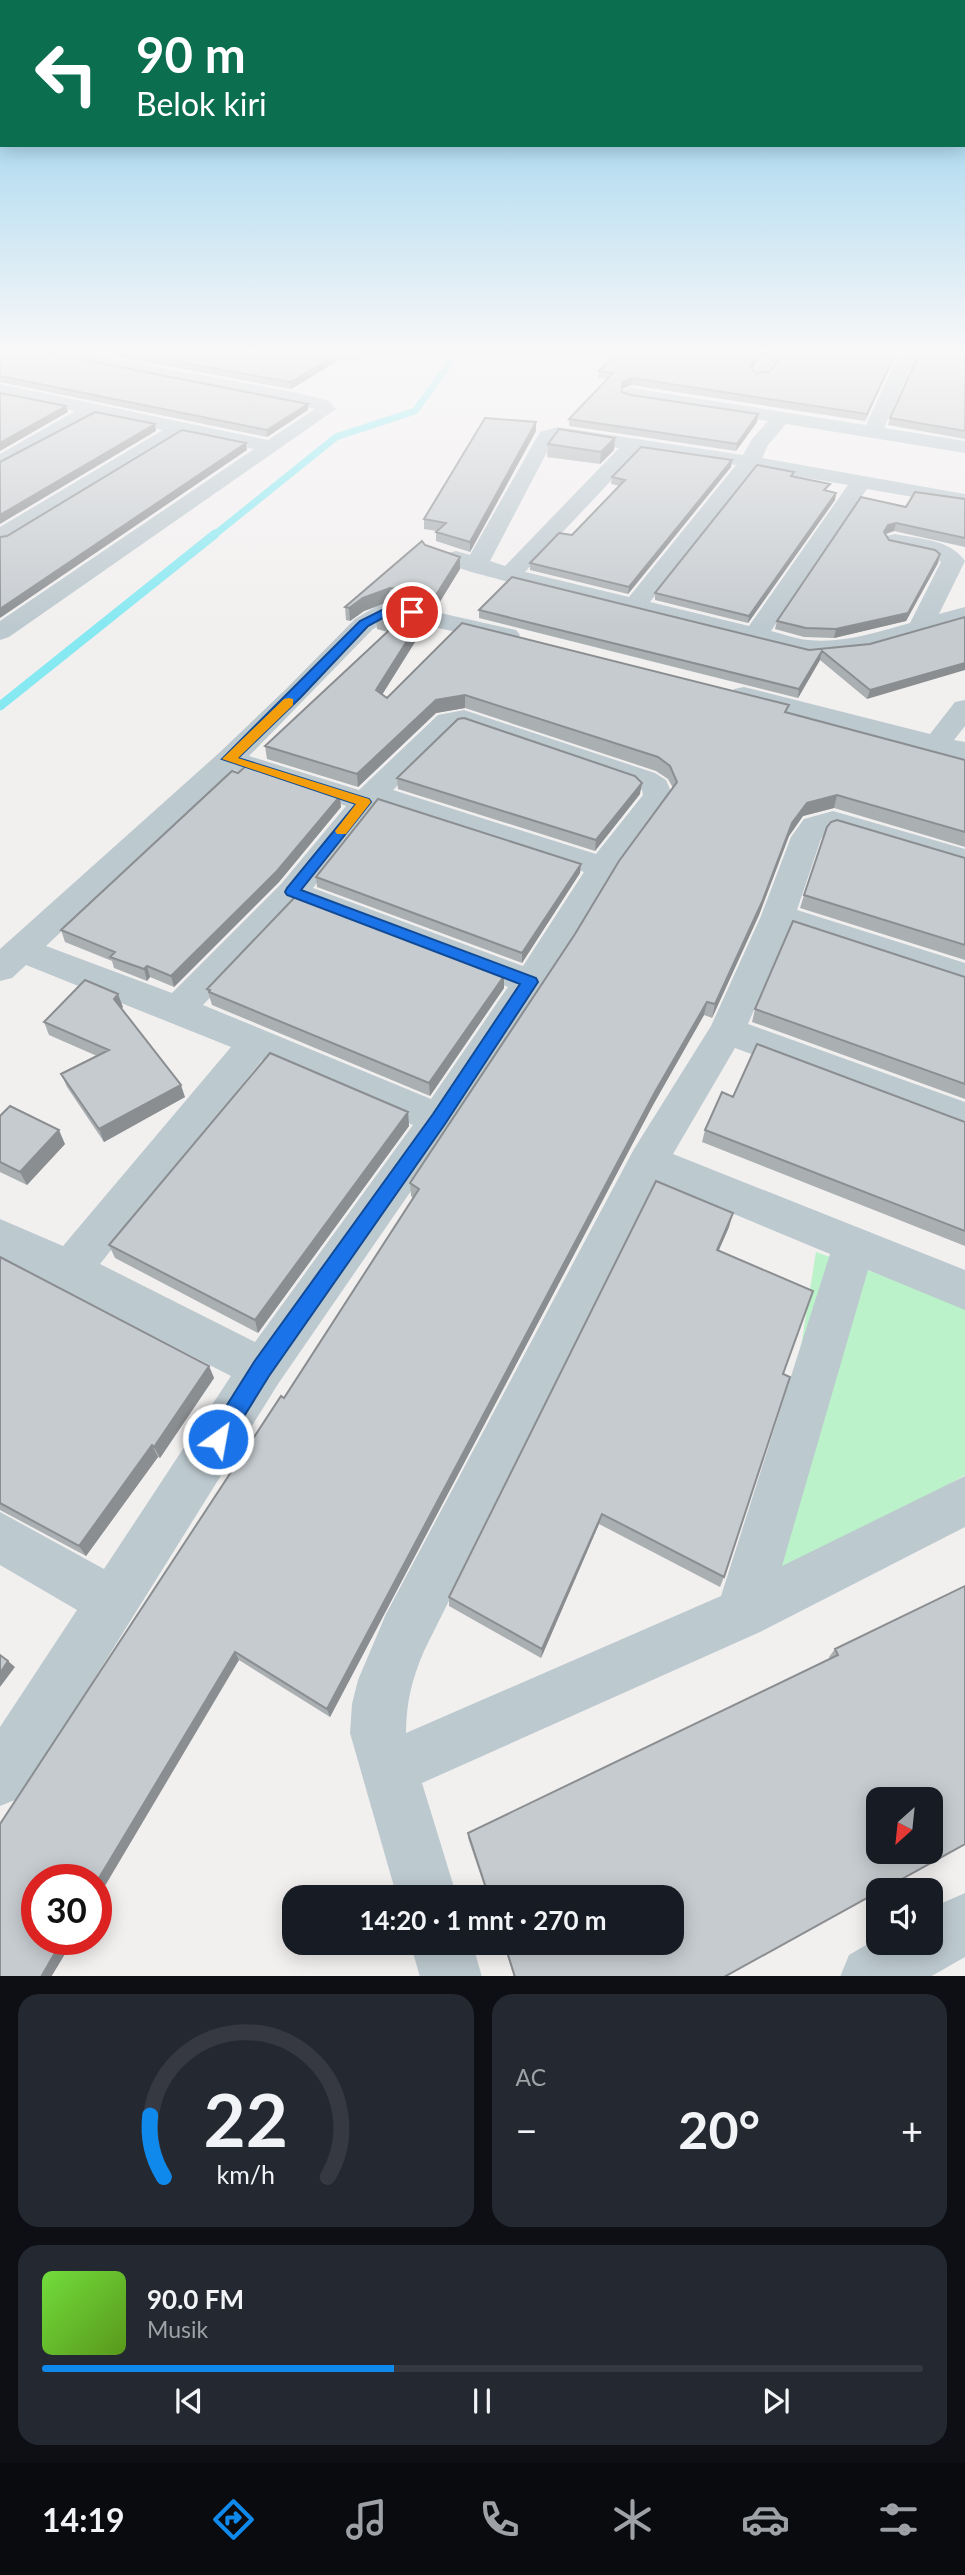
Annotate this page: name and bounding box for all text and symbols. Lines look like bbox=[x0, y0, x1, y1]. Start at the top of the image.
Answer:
text: 90 m bbox=[136, 25, 246, 83]
icon: left bbox=[21, 28, 112, 119]
text: Belok kiri bbox=[136, 84, 267, 123]
pin bbox=[382, 582, 442, 642]
icon: arrive bbox=[393, 593, 431, 631]
position arrow bbox=[181, 1402, 255, 1476]
north arrow bbox=[866, 1787, 943, 1864]
map controls bbox=[866, 1787, 943, 1955]
speed limit sign: 30 bbox=[21, 1864, 112, 1955]
button: sound bbox=[866, 1878, 943, 1955]
text: 14:20 · 1 mnt · 270 m bbox=[359, 1904, 607, 1936]
text: AC bbox=[516, 2063, 546, 2091]
text: 22 bbox=[204, 2075, 288, 2163]
text: 20° bbox=[678, 2098, 760, 2160]
text: − bbox=[516, 2107, 538, 2153]
text: + bbox=[901, 2107, 923, 2153]
text: km/h bbox=[216, 2158, 275, 2188]
text: 90.0 FM bbox=[147, 2283, 244, 2315]
text: Musik bbox=[147, 2315, 208, 2343]
icon: previous bbox=[170, 2382, 208, 2420]
icon: pause bbox=[463, 2382, 501, 2420]
icon: next bbox=[757, 2382, 795, 2420]
icon: directions bbox=[209, 2495, 258, 2544]
icon: music bbox=[342, 2495, 391, 2544]
icon: phone bbox=[475, 2495, 524, 2544]
icon: climate bbox=[608, 2495, 657, 2544]
icon: car bbox=[741, 2495, 790, 2544]
icon: filters bbox=[874, 2495, 923, 2544]
text: 14:19 bbox=[42, 2500, 125, 2539]

